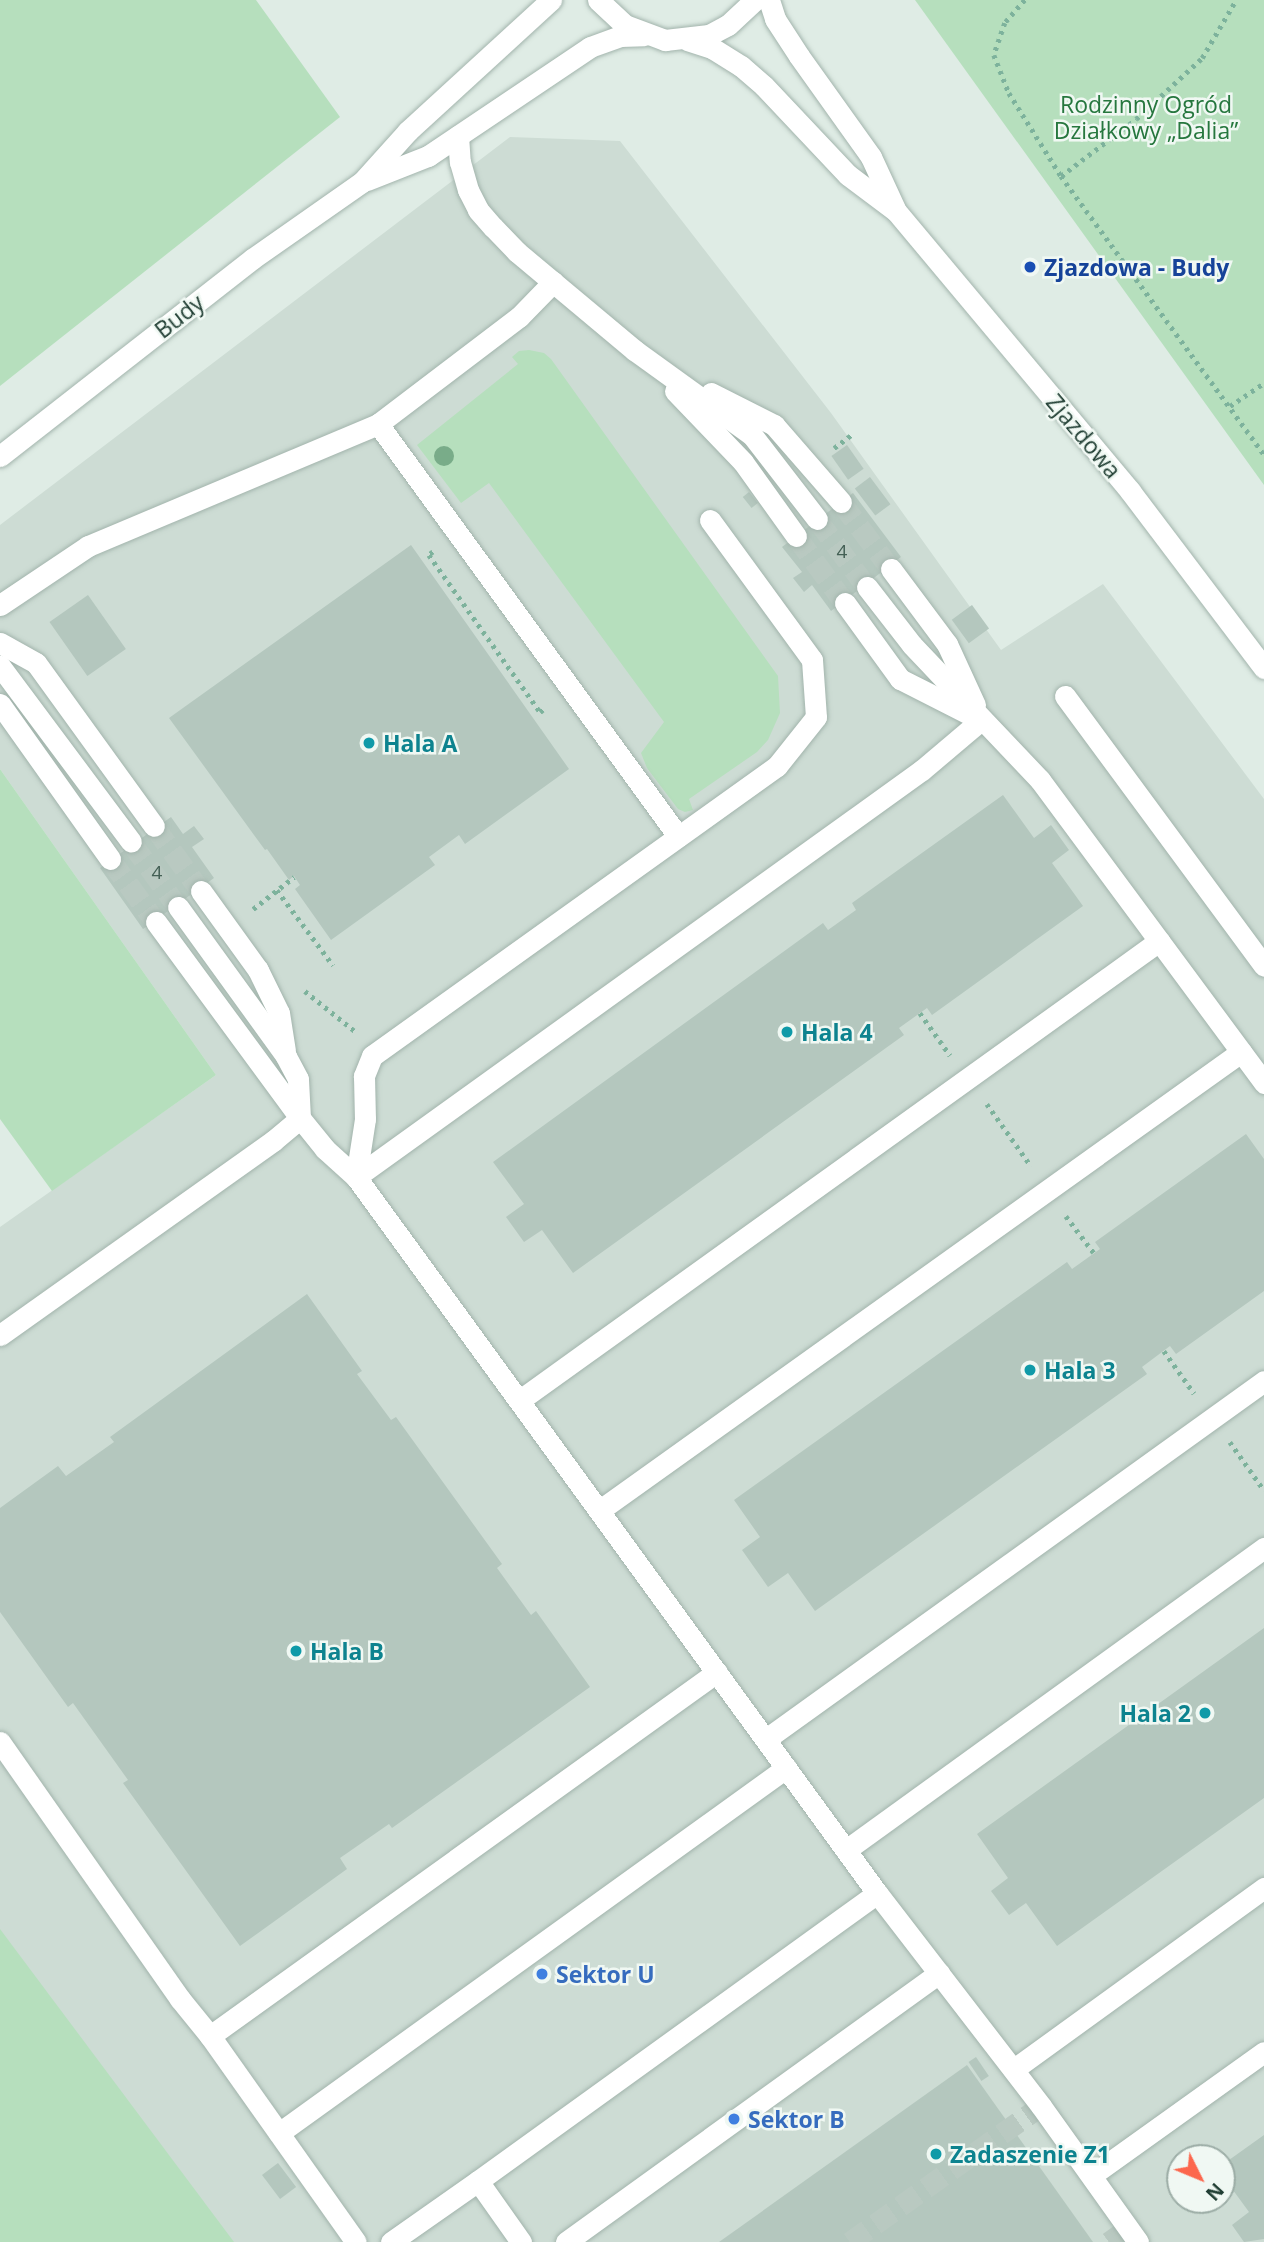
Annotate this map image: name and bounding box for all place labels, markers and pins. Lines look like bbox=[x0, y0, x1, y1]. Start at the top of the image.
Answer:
place label: Zjazdowa - Budy bbox=[1044, 253, 1229, 281]
marker: Zjazdowa - Budy bbox=[1022, 259, 1038, 275]
place label: Hala A bbox=[383, 729, 457, 757]
marker: Hala A bbox=[361, 735, 377, 751]
place label: Hala 4 bbox=[801, 1018, 873, 1046]
marker: Hala 4 bbox=[779, 1024, 795, 1040]
place label: Hala 3 bbox=[1044, 1356, 1116, 1384]
marker: Hala 3 bbox=[1022, 1362, 1038, 1378]
place label: Hala B bbox=[310, 1637, 384, 1665]
marker: Hala B bbox=[288, 1643, 304, 1659]
place label: Hala 2 bbox=[1119, 1699, 1191, 1727]
marker: Hala 2 bbox=[1197, 1705, 1213, 1721]
place label: Sektor U bbox=[556, 1960, 655, 1988]
marker: Sektor U bbox=[534, 1966, 550, 1982]
place label: Sektor B bbox=[748, 2105, 845, 2133]
marker: Sektor B bbox=[726, 2111, 742, 2127]
place label: Zadaszenie Z1 bbox=[950, 2140, 1110, 2168]
marker: Zadaszenie Z1 bbox=[928, 2146, 944, 2162]

